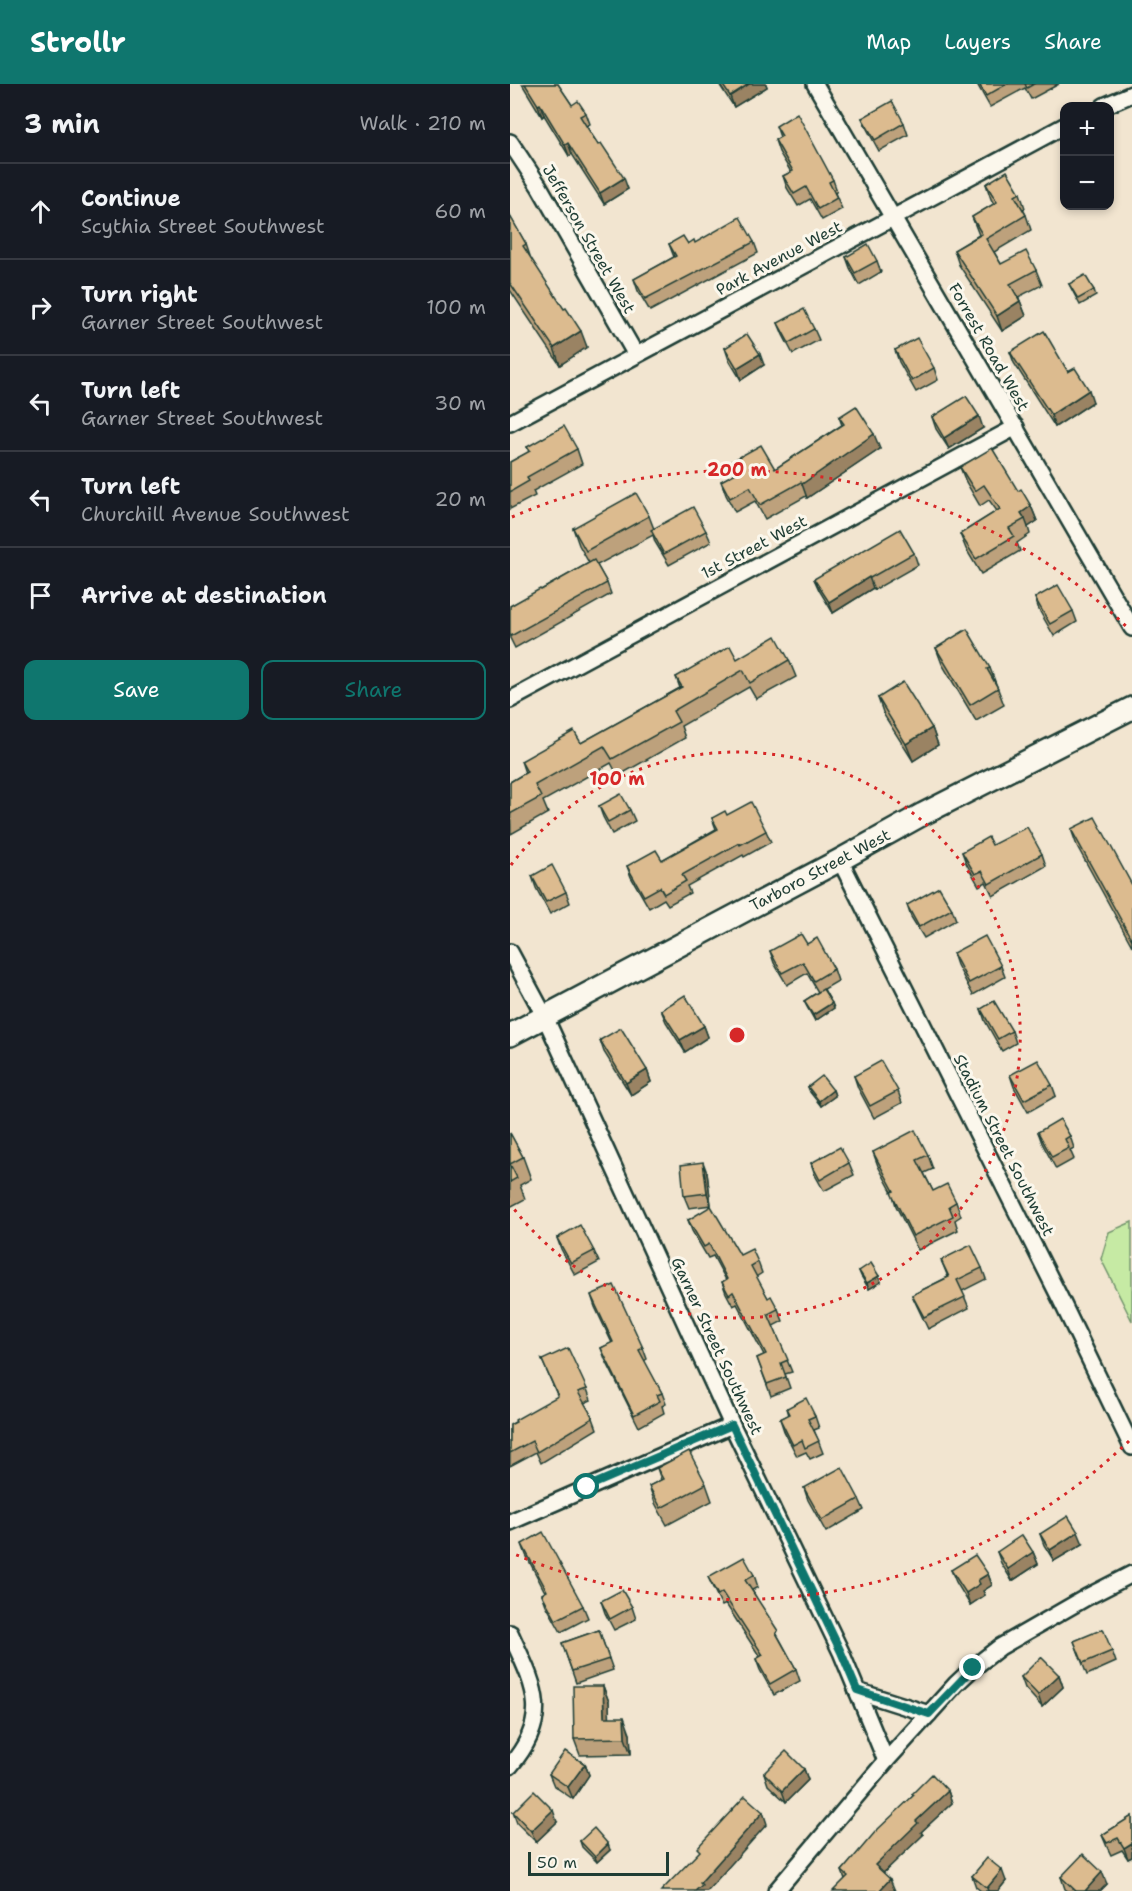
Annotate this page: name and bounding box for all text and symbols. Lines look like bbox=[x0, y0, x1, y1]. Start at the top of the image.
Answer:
text: Strollr bbox=[30, 23, 126, 61]
text: Map bbox=[866, 28, 911, 56]
text: Layers bbox=[944, 28, 1011, 56]
text: Share bbox=[1044, 28, 1102, 56]
map controls bbox=[1060, 102, 1114, 210]
button: + bbox=[1060, 102, 1114, 156]
text: 3 min bbox=[24, 106, 100, 141]
text: Walk · 210 m bbox=[360, 110, 486, 136]
button: − bbox=[1060, 156, 1114, 210]
street label: Jefferson Street West bbox=[538, 161, 640, 317]
text: Continue bbox=[81, 184, 181, 213]
icon: ahead bbox=[24, 195, 57, 228]
text: 60 m bbox=[434, 198, 486, 224]
text: Scythia Street Southwest bbox=[81, 213, 325, 239]
street label: Park Avenue West bbox=[712, 216, 846, 300]
street label: Forrest Road West bbox=[944, 279, 1034, 415]
text: Turn right bbox=[81, 280, 198, 309]
icon: right bbox=[24, 291, 57, 324]
text: 100 m bbox=[426, 294, 486, 320]
text: Garner Street Southwest bbox=[81, 309, 323, 335]
text: Turn left bbox=[81, 376, 180, 405]
icon: left bbox=[24, 387, 57, 420]
text: 30 m bbox=[434, 390, 486, 416]
text: Garner Street Southwest bbox=[81, 405, 323, 431]
text: 200 m bbox=[707, 458, 768, 482]
text: Turn left bbox=[81, 472, 180, 501]
icon: left bbox=[24, 483, 57, 516]
text: 20 m bbox=[435, 486, 486, 512]
text: Churchill Avenue Southwest bbox=[81, 501, 350, 527]
street label: 1st Street West bbox=[697, 510, 811, 584]
icon: arrive bbox=[24, 579, 57, 612]
text: Arrive at destination bbox=[81, 581, 327, 610]
button: Save bbox=[24, 660, 249, 720]
button: Share bbox=[261, 660, 486, 720]
text: 100 m bbox=[589, 767, 645, 791]
street label: Tarboro Street West bbox=[746, 824, 894, 916]
centre of rings bbox=[727, 1025, 747, 1045]
street label: Stadium Street Southwest bbox=[949, 1050, 1059, 1240]
street label: Garner Street Southwest bbox=[667, 1254, 767, 1438]
route start bbox=[573, 1473, 599, 1499]
route end bbox=[959, 1654, 985, 1680]
scale bar bbox=[528, 1849, 669, 1876]
text: 50 m bbox=[537, 1852, 577, 1873]

